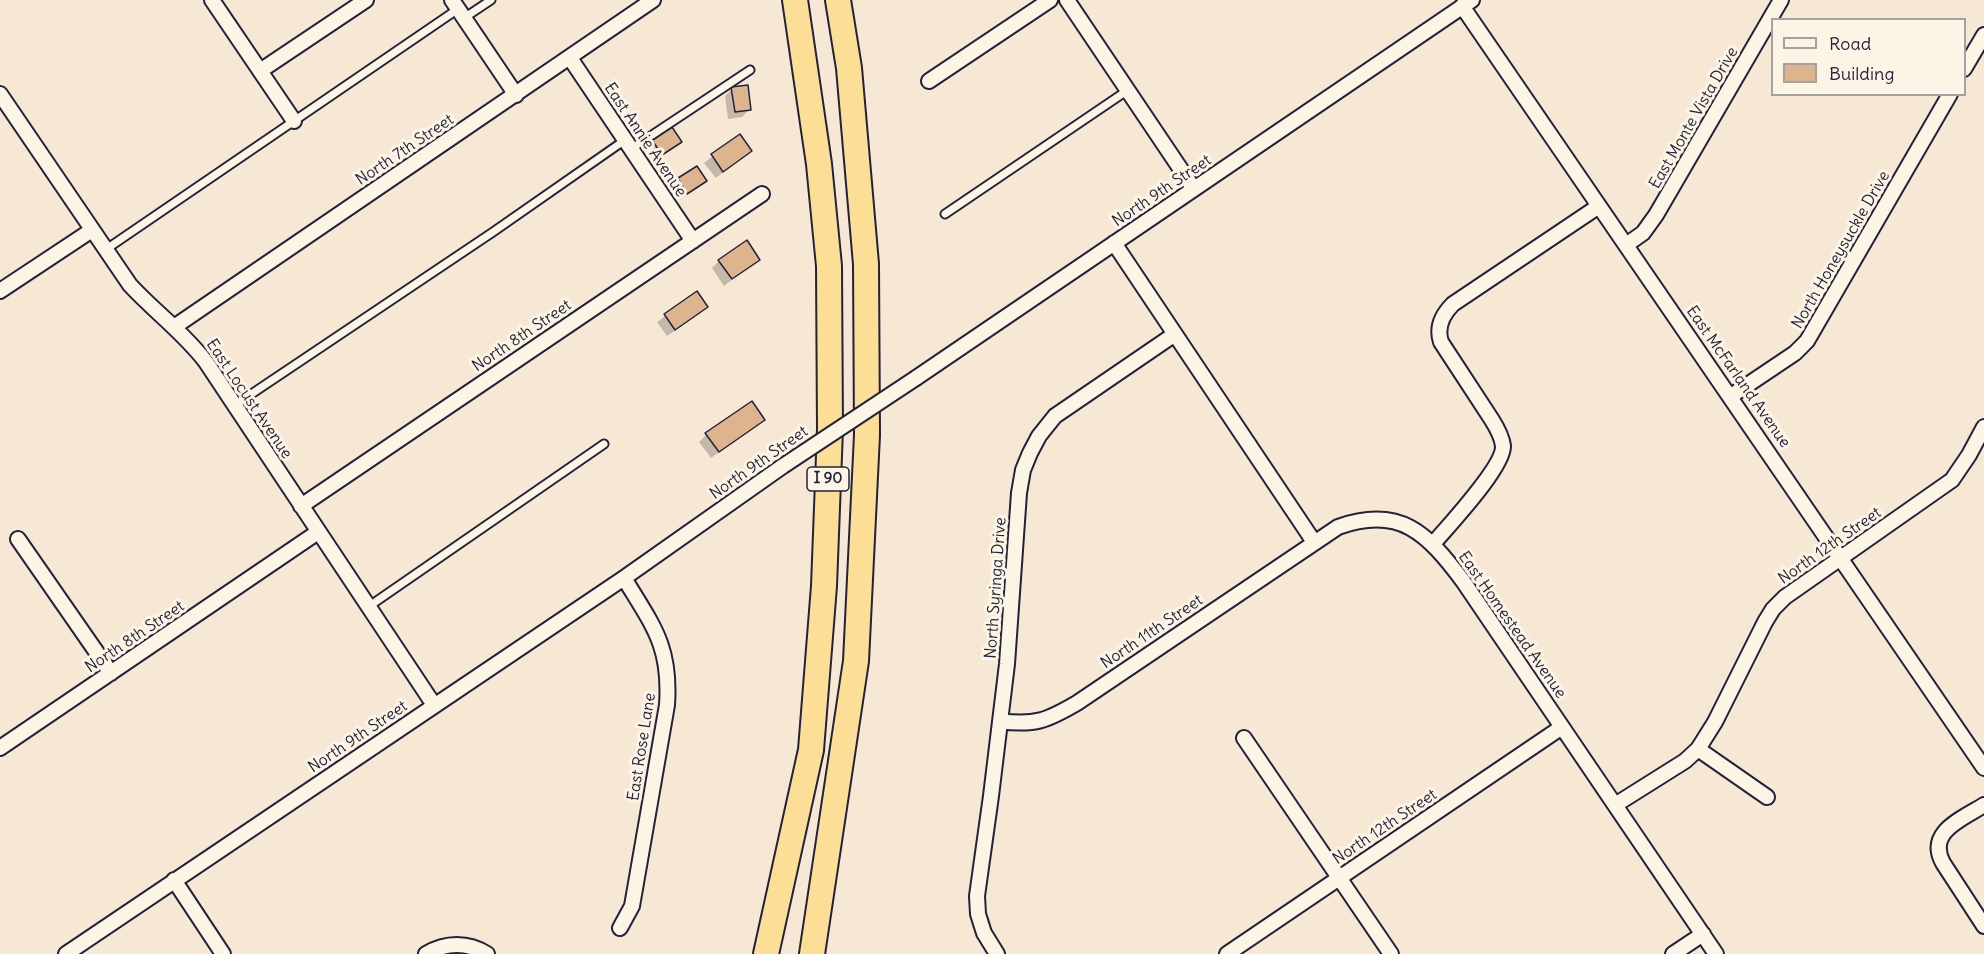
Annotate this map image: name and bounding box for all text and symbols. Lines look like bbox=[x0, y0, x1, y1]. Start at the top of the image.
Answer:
legend bbox=[1771, 18, 1966, 96]
text: Road bbox=[1829, 32, 1871, 55]
street label: East Monte Vista Drive bbox=[1646, 44, 1742, 192]
text: Building bbox=[1829, 62, 1894, 85]
street label: East Annie Avenue bbox=[600, 79, 690, 201]
street label: North 7th Street bbox=[352, 110, 458, 190]
street label: North 9th Street bbox=[1109, 151, 1215, 231]
street label: North Honeysuckle Drive bbox=[1788, 168, 1894, 332]
street label: North 8th Street bbox=[469, 296, 575, 376]
street label: East McFarland Avenue bbox=[1682, 302, 1794, 452]
street label: East Locust Avenue bbox=[202, 336, 296, 462]
street label: North 9th Street bbox=[706, 422, 812, 504]
road number: I 90 bbox=[807, 467, 849, 491]
street label: North 12th Street bbox=[1775, 503, 1885, 589]
street label: North Syringa Drive bbox=[981, 517, 1011, 659]
street label: East Homestead Avenue bbox=[1454, 548, 1570, 702]
street label: North 11th Street bbox=[1097, 591, 1207, 673]
street label: North 8th Street bbox=[82, 597, 188, 677]
street label: East Rose Lane bbox=[624, 692, 660, 802]
street label: North 9th Street bbox=[305, 697, 411, 777]
street label: North 12th Street bbox=[1329, 785, 1441, 869]

